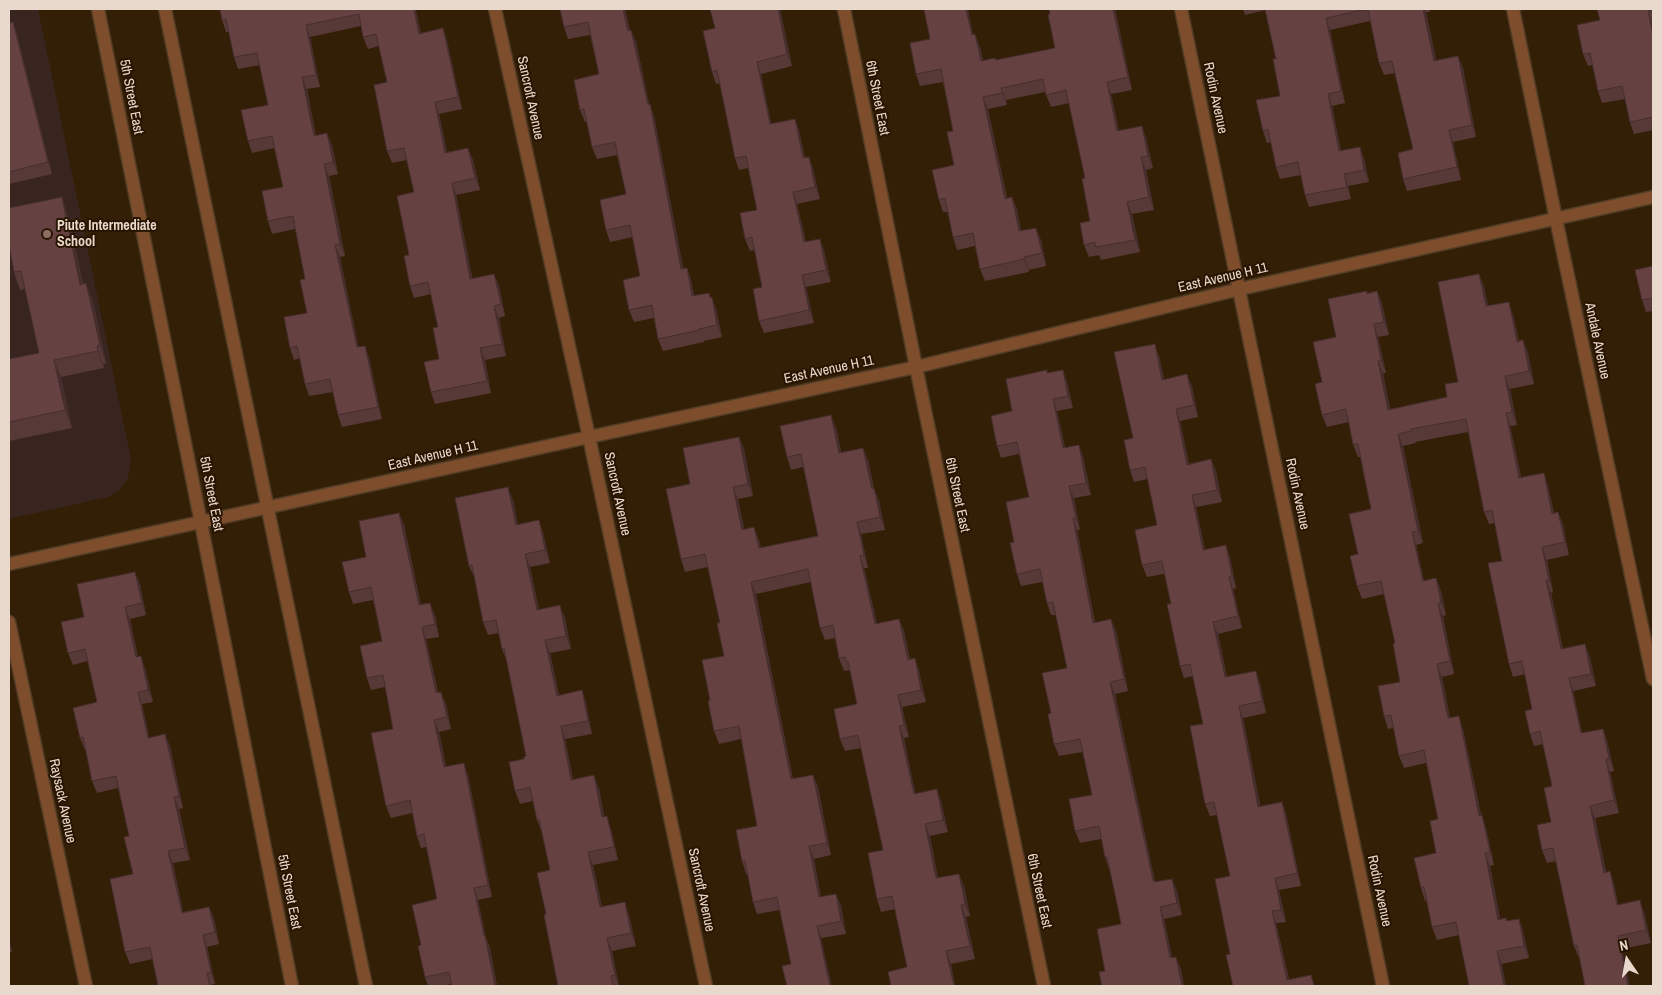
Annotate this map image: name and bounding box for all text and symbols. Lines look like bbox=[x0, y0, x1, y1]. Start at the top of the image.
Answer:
street label: Sancroft Avenue bbox=[513, 55, 547, 141]
street label: 5th Street East bbox=[116, 58, 146, 136]
street label: 6th Street East bbox=[862, 59, 892, 137]
street label: Rodin Avenue bbox=[1199, 61, 1231, 135]
place label: Piute Intermediate School bbox=[57, 218, 157, 250]
marker: Piute Intermediate School bbox=[41, 228, 53, 240]
street label: East Avenue H 11 bbox=[1177, 260, 1269, 296]
street label: Andale Avenue bbox=[1581, 301, 1613, 381]
street label: East Avenue H 11 bbox=[783, 352, 875, 388]
street label: East Avenue H 11 bbox=[387, 438, 479, 474]
street label: Sancroft Avenue bbox=[600, 451, 634, 537]
street label: 5th Street East bbox=[196, 455, 226, 533]
street label: 6th Street East bbox=[941, 456, 973, 534]
street label: Rodin Avenue bbox=[1281, 457, 1313, 531]
street label: Raysack Avenue bbox=[45, 757, 79, 845]
street label: Sancroft Avenue bbox=[684, 847, 718, 933]
street label: 6th Street East bbox=[1023, 852, 1055, 930]
street label: 5th Street East bbox=[274, 853, 304, 931]
street label: Rodin Avenue bbox=[1363, 854, 1395, 928]
north arrow bbox=[1602, 935, 1652, 985]
text: N bbox=[1618, 936, 1630, 955]

